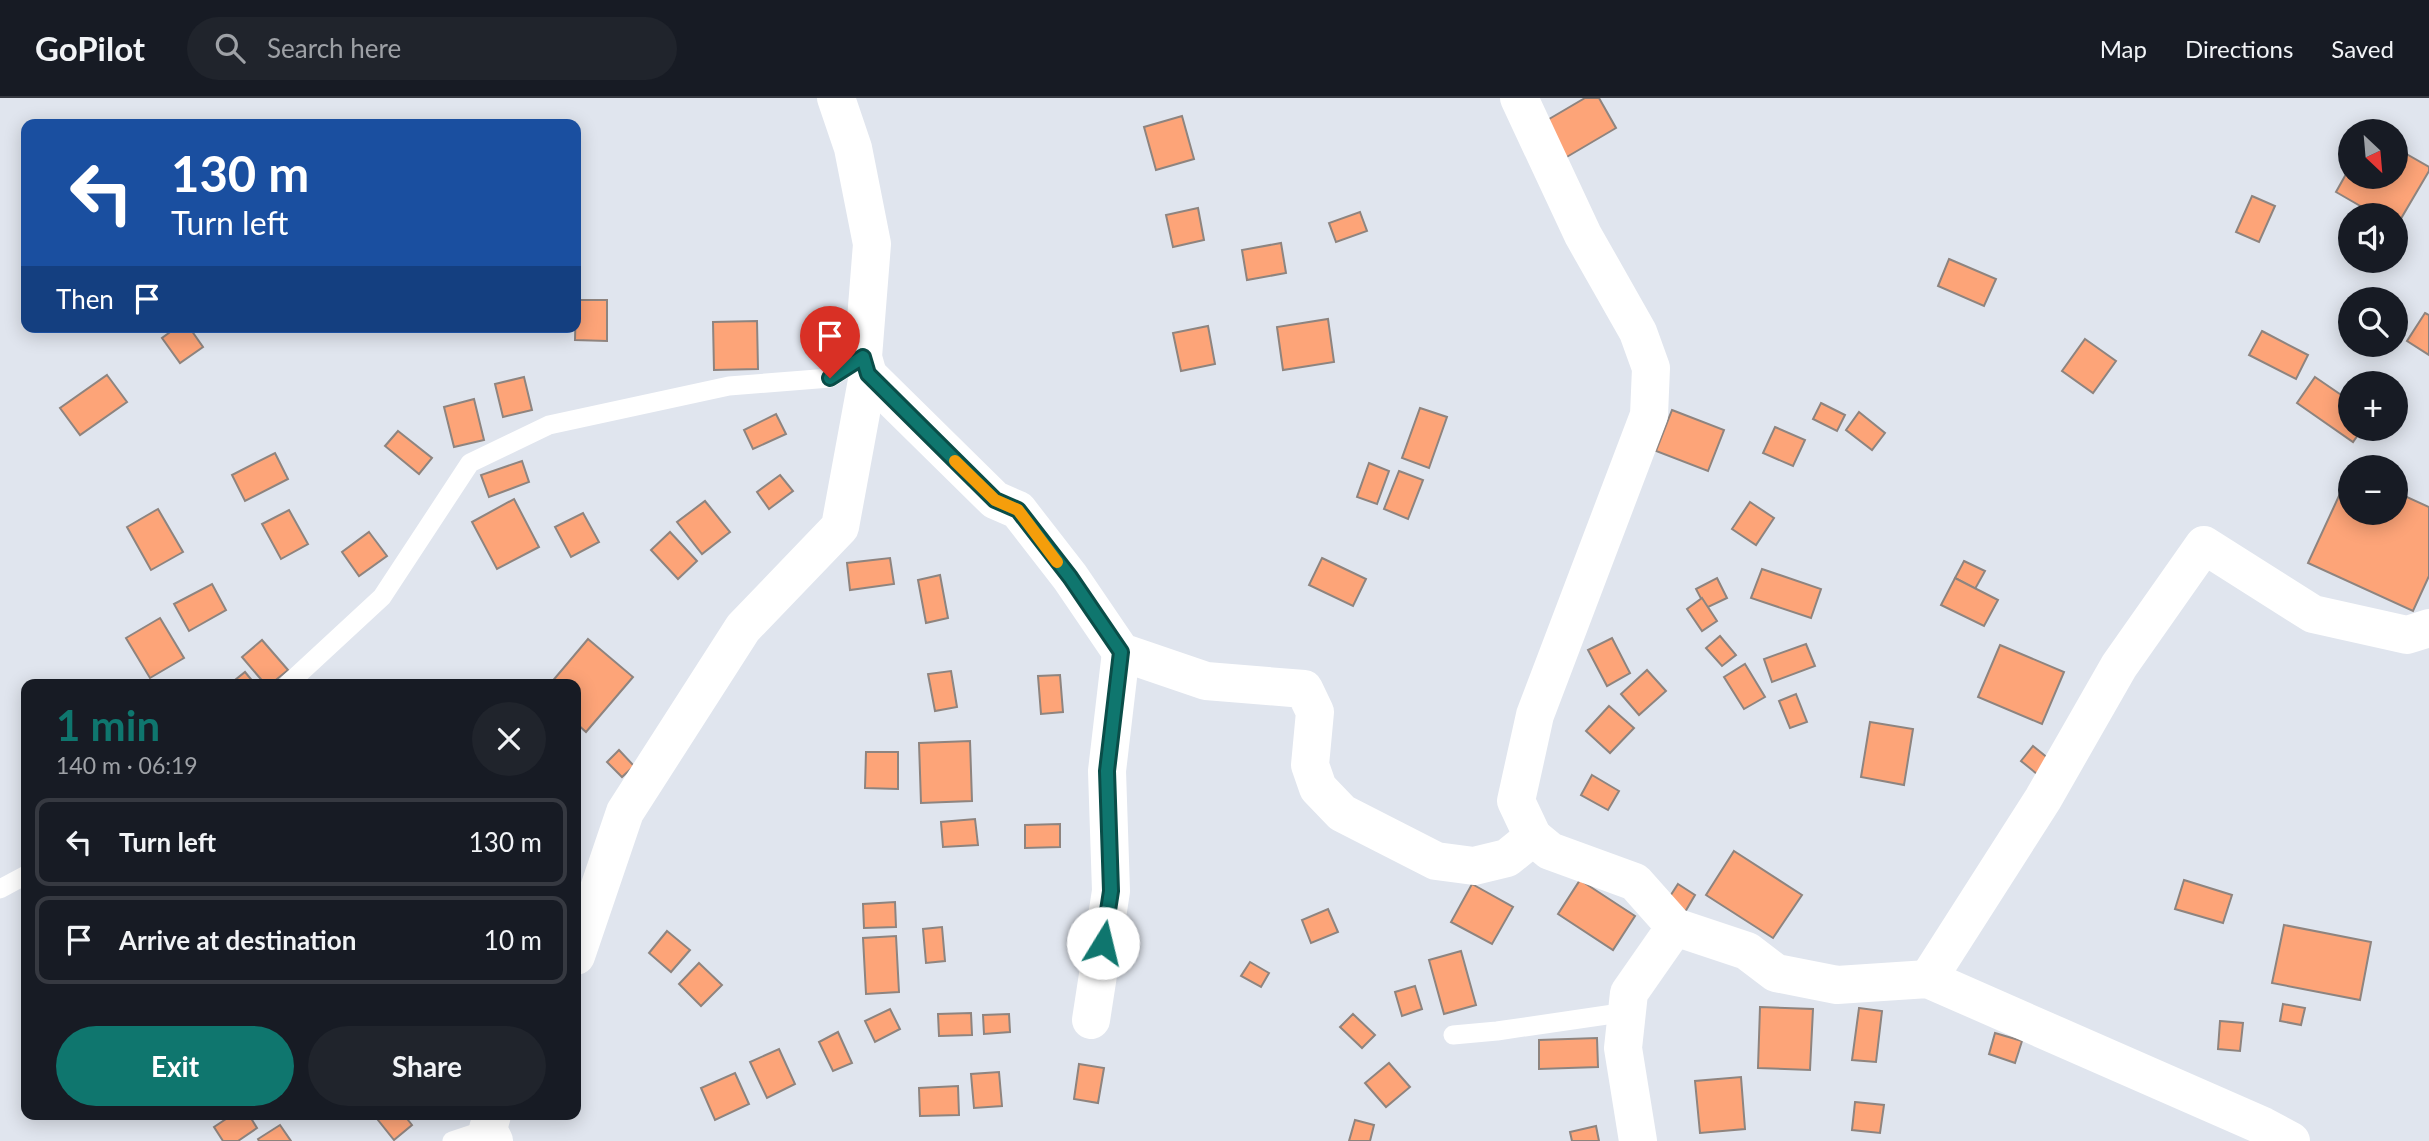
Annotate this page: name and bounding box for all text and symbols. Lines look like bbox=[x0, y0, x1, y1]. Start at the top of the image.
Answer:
search box bbox=[187, 17, 677, 80]
text: GoPilot bbox=[35, 28, 145, 68]
icon: search bbox=[211, 29, 249, 67]
text: Search here bbox=[267, 32, 401, 64]
text: Map bbox=[2100, 34, 2147, 63]
text: Directions bbox=[2185, 34, 2293, 63]
text: Saved bbox=[2331, 34, 2394, 63]
north arrow bbox=[2338, 119, 2408, 189]
map controls bbox=[2338, 119, 2408, 525]
text: 130 m bbox=[171, 144, 309, 202]
icon: left bbox=[56, 147, 147, 238]
text: Turn left bbox=[171, 203, 288, 242]
button: sound bbox=[2338, 203, 2408, 273]
icon: arrive bbox=[128, 280, 166, 318]
text: Then bbox=[56, 283, 114, 315]
button: search bbox=[2338, 287, 2408, 357]
pin bbox=[800, 306, 860, 378]
icon: arrive bbox=[811, 317, 849, 355]
button: + bbox=[2338, 371, 2408, 441]
button: − bbox=[2338, 455, 2408, 525]
text: 1 min bbox=[56, 700, 160, 750]
button: close bbox=[472, 702, 546, 776]
text: 140 m · 06:19 bbox=[56, 751, 198, 779]
icon: left bbox=[60, 823, 98, 861]
text: Turn left bbox=[119, 826, 216, 858]
text: 130 m bbox=[469, 826, 542, 858]
position arrow bbox=[1066, 906, 1140, 980]
icon: arrive bbox=[60, 921, 98, 959]
text: Arrive at destination bbox=[119, 924, 356, 956]
text: 10 m bbox=[484, 924, 542, 956]
button: Exit bbox=[56, 1026, 294, 1106]
button: Share bbox=[308, 1026, 546, 1106]

